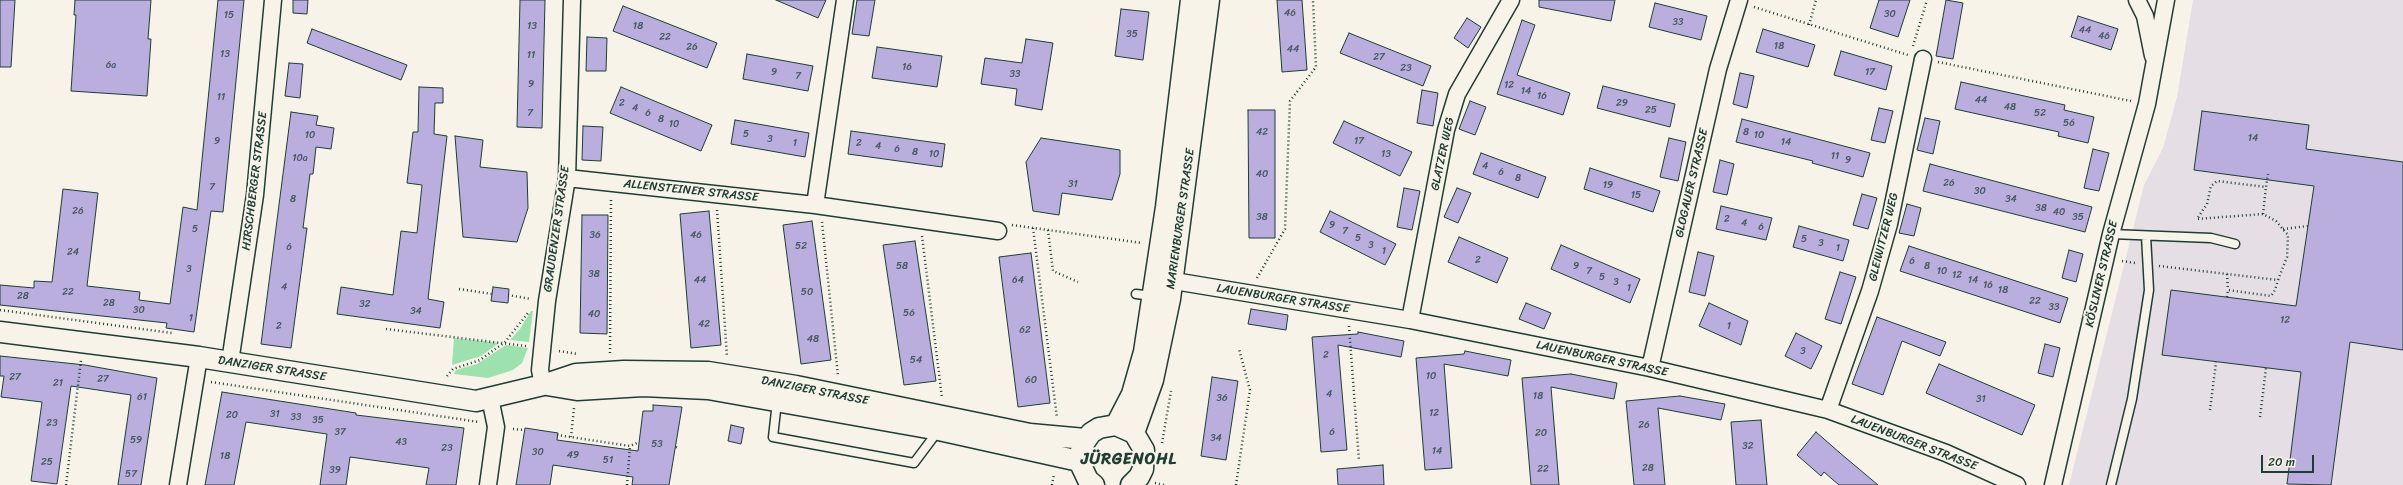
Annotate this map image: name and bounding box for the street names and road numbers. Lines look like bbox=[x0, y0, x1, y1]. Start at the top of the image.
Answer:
street label: HIRSCHBERGER STRASSE bbox=[239, 111, 271, 251]
street label: GLATZER WEG bbox=[1428, 116, 1458, 192]
street label: GLOGAUER STRASSE bbox=[1672, 127, 1712, 239]
street label: MARIENBURGER STRASSE bbox=[1164, 148, 1198, 290]
street label: GRAUDENZER STRASSE bbox=[541, 165, 573, 293]
street label: ALLENSTEINER STRASSE bbox=[623, 177, 759, 205]
street label: GLEIWITZER WEG bbox=[1866, 191, 1902, 283]
street label: KÖSLINER STRASSE bbox=[2083, 219, 2121, 329]
street label: LAUENBURGER STRASSE bbox=[1216, 281, 1350, 317]
street label: LAUENBURGER STRASSE bbox=[1535, 338, 1669, 380]
street label: DANZIGER STRASSE bbox=[217, 353, 327, 385]
street label: DANZIGER STRASSE bbox=[760, 374, 870, 408]
street label: LAUENBURGER STRASSE bbox=[1849, 412, 1979, 474]

